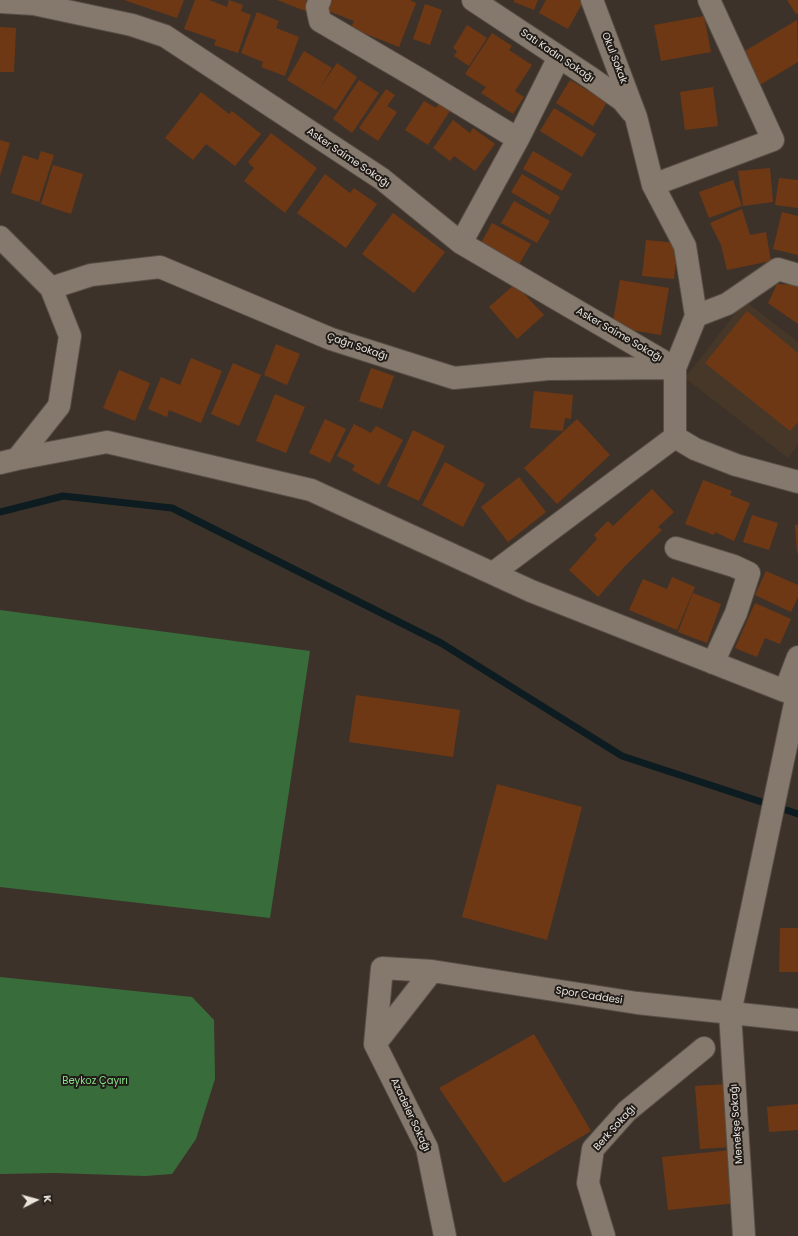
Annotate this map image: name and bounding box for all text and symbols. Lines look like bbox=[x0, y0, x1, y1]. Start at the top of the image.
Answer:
street label: Satı Kadın Sokağı bbox=[518, 27, 596, 85]
street label: Okul Sokak bbox=[599, 31, 629, 85]
street label: Asker Saime Sokağı bbox=[304, 126, 392, 190]
street label: Asker Saime Sokağı bbox=[574, 305, 664, 365]
street label: Çağrı Sokağı bbox=[325, 331, 389, 363]
street label: Spor Caddesi bbox=[555, 985, 623, 1007]
park label: Beykoz Çayırı bbox=[62, 1075, 128, 1087]
street label: Azadeler Sokağı bbox=[388, 1076, 432, 1154]
street label: Menekşe Sokağı bbox=[728, 1084, 746, 1164]
street label: Berk Sokağı bbox=[591, 1103, 639, 1153]
north arrow bbox=[16, 1180, 56, 1220]
text: K bbox=[40, 1194, 56, 1203]

